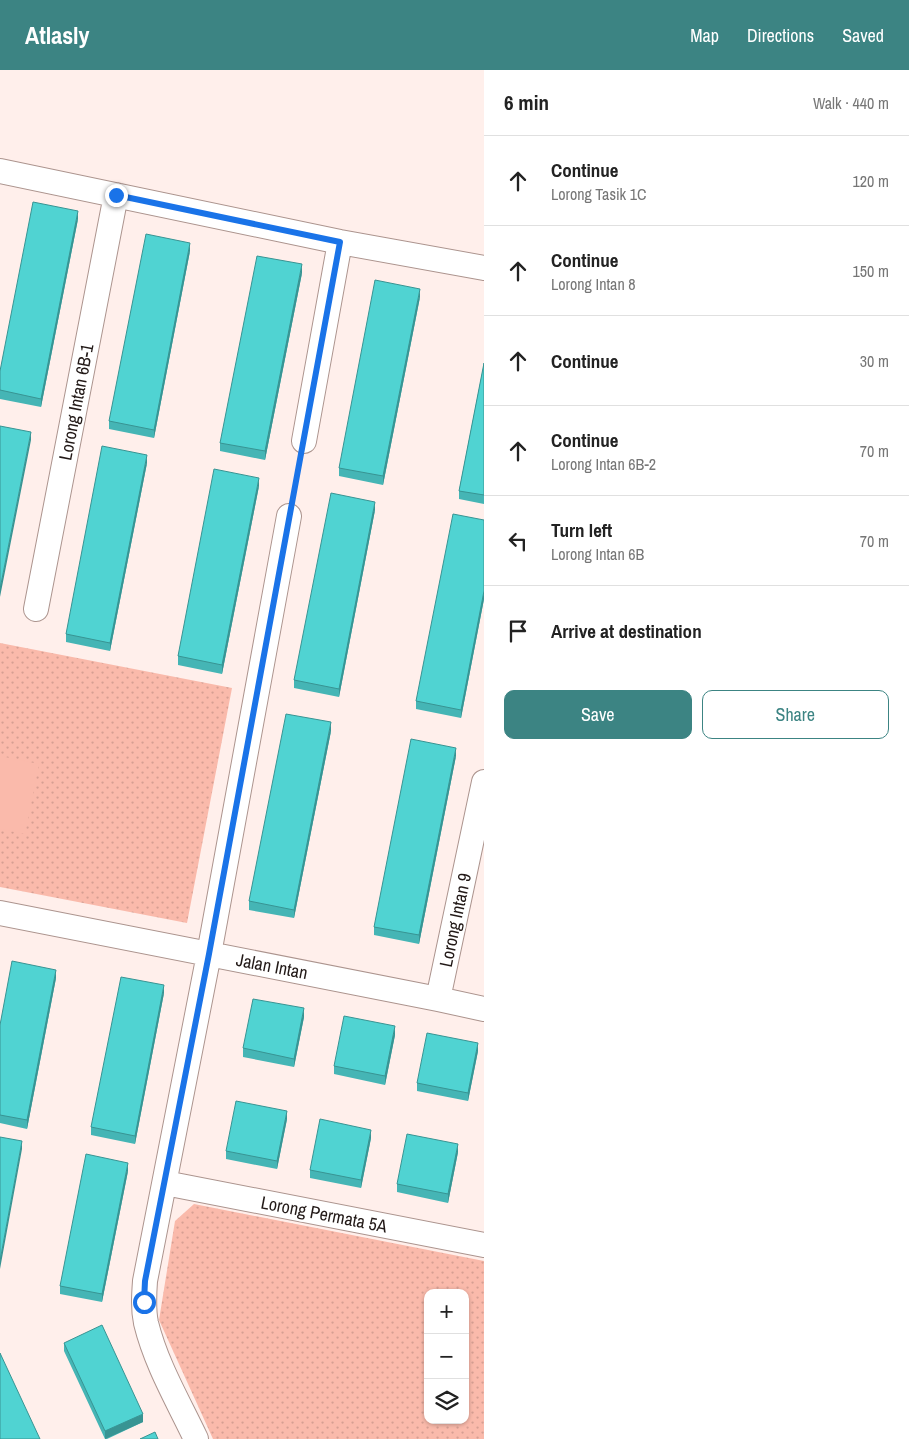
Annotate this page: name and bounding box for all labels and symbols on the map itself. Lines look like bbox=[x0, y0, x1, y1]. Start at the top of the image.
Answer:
route end bbox=[105, 184, 128, 207]
street label: Lorong Intan 6B-1 bbox=[52, 341, 100, 462]
street label: Lorong Intan 9 bbox=[433, 871, 477, 969]
street label: Jalan Intan bbox=[234, 947, 310, 985]
street label: Lorong Permata 5A bbox=[259, 1190, 389, 1239]
route start bbox=[133, 1291, 156, 1314]

